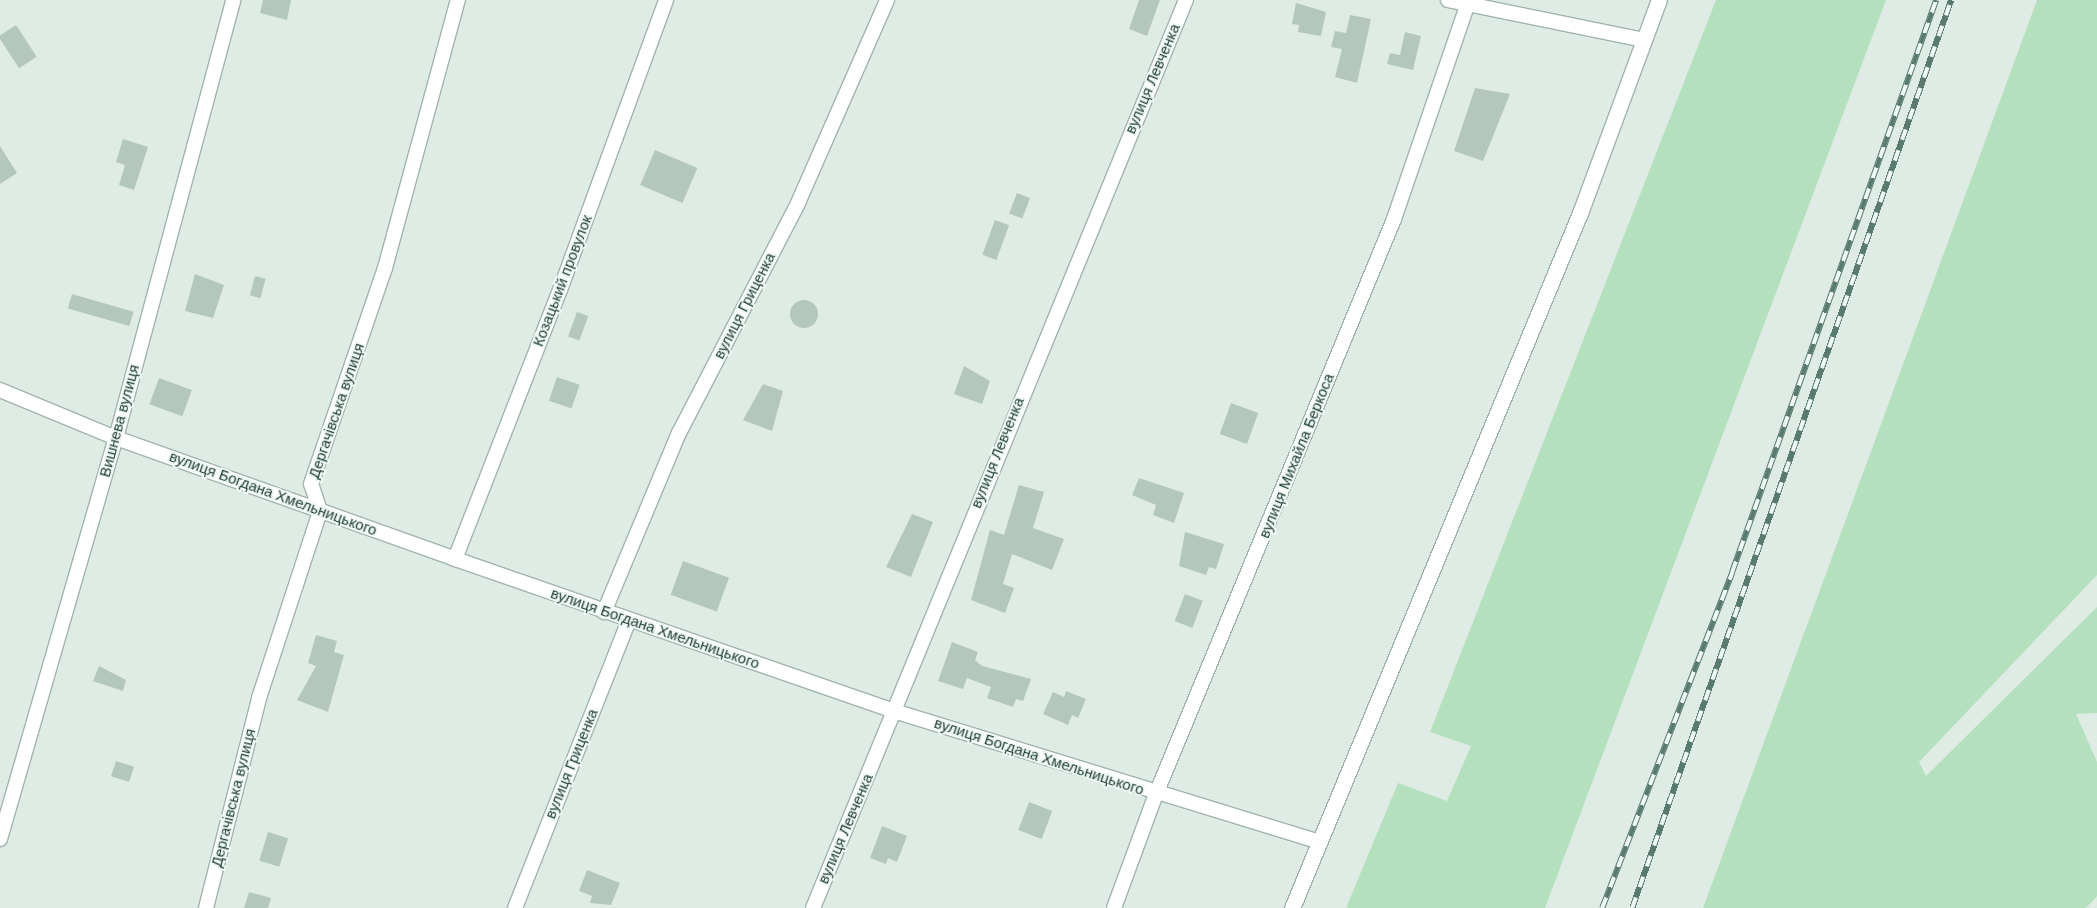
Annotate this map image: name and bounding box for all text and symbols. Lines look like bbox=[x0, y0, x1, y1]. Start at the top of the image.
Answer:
street label: вулиця Левченка bbox=[1122, 21, 1184, 137]
street label: Козацький провулок bbox=[530, 213, 596, 349]
street label: вулиця Гриценка bbox=[710, 250, 780, 362]
street label: Дергачівська вулиця bbox=[305, 341, 369, 481]
street label: Вишнева вулиця bbox=[96, 363, 144, 479]
street label: вулиця Михайла Беркоса bbox=[1256, 371, 1338, 541]
street label: вулиця Левченка bbox=[968, 395, 1028, 511]
street label: вулиця Богдана Хмельницького bbox=[167, 448, 379, 540]
street label: вулиця Богдана Хмельницького bbox=[548, 585, 762, 673]
street label: вулиця Гриценка bbox=[542, 706, 602, 822]
street label: вулиця Богдана Хмельницького bbox=[932, 714, 1146, 800]
street label: Дергачівська вулиця bbox=[208, 727, 260, 869]
street label: вулиця Левченка bbox=[815, 771, 877, 887]

